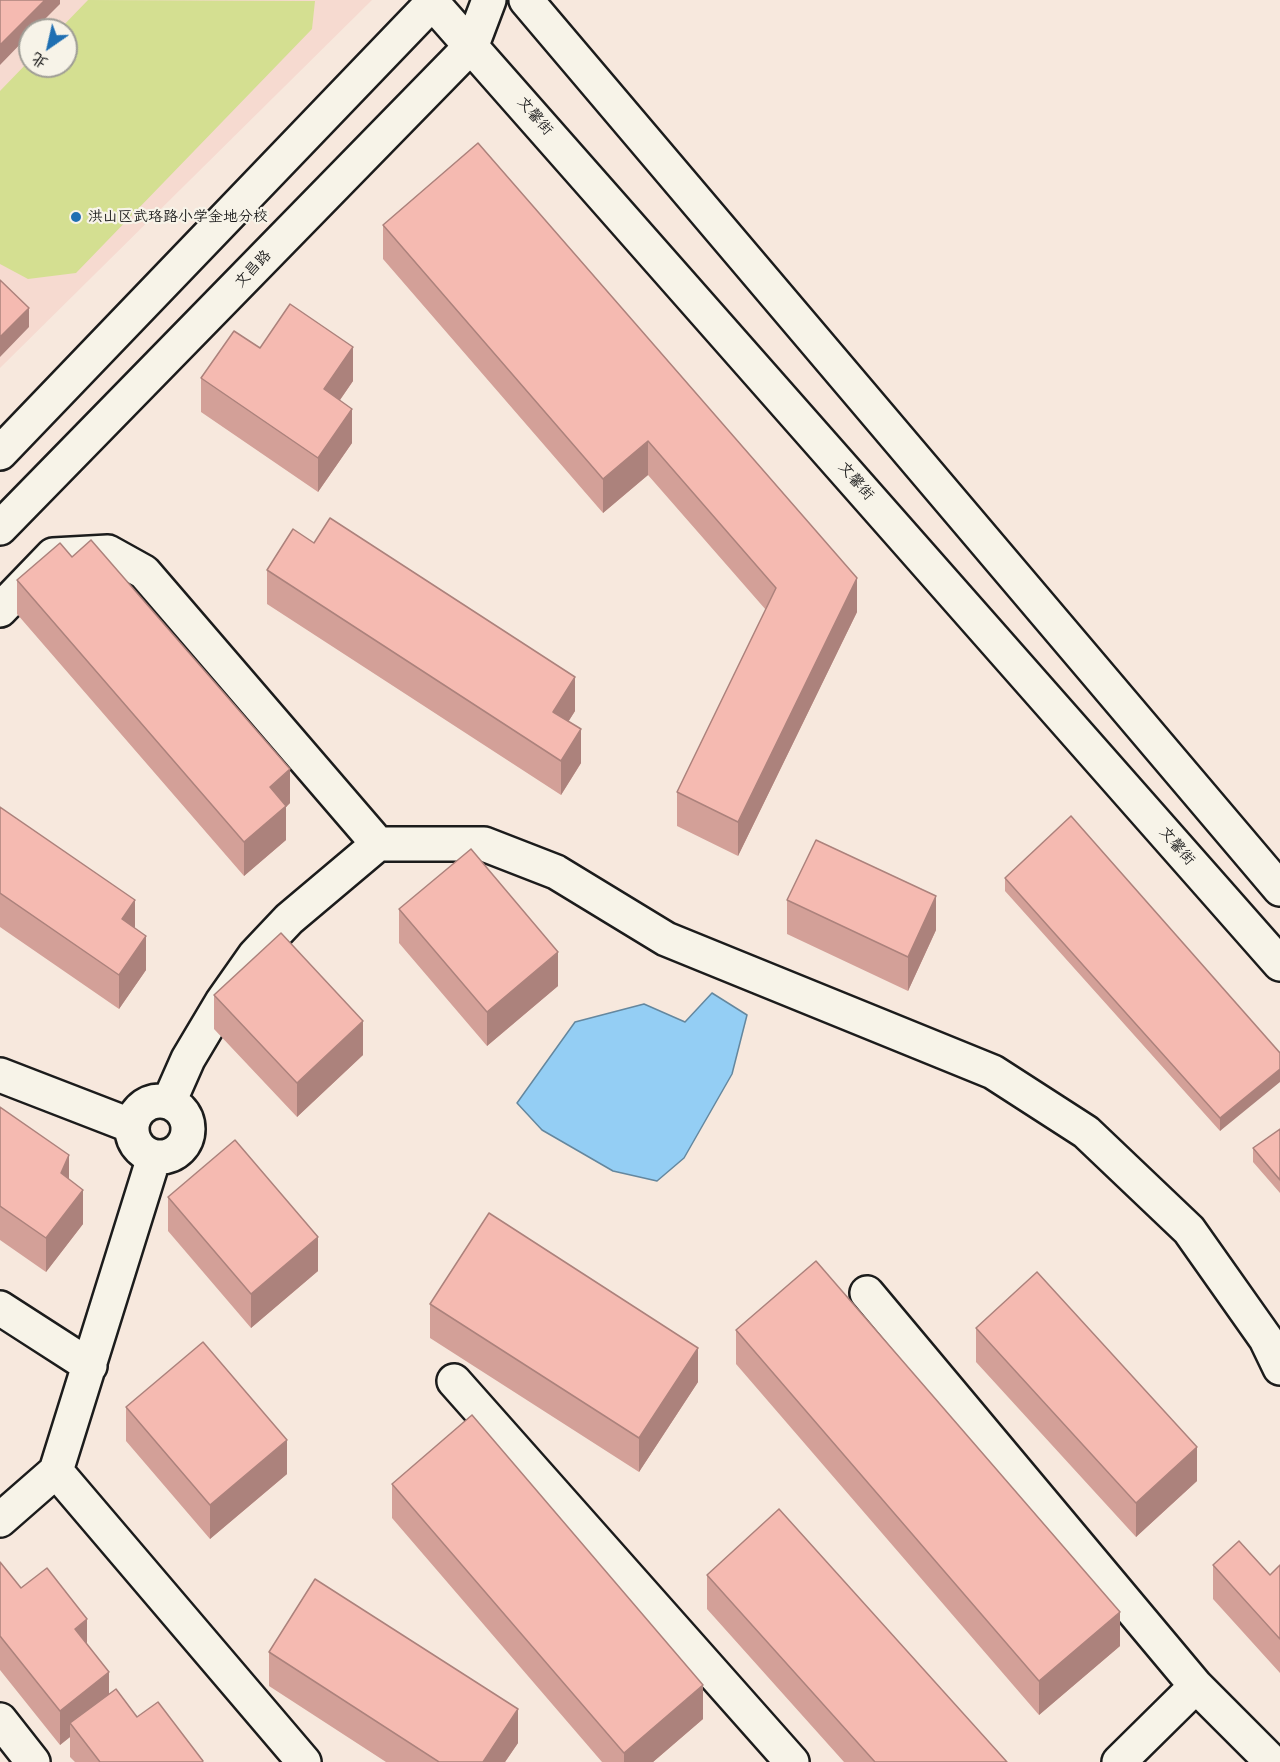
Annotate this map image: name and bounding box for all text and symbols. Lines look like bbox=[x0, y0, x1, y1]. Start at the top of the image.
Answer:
north arrow bbox=[18, 18, 78, 78]
text: 北 bbox=[27, 49, 51, 74]
street label: 文馨街 bbox=[513, 93, 557, 139]
place label: 洪山区武珞路小学金地分校 bbox=[88, 208, 268, 226]
marker: 洪山区武珞路小学金地分校 bbox=[69, 210, 83, 224]
street label: 文昌路 bbox=[231, 247, 275, 291]
street label: 文馨街 bbox=[834, 458, 878, 504]
street label: 文馨街 bbox=[1155, 823, 1199, 869]

